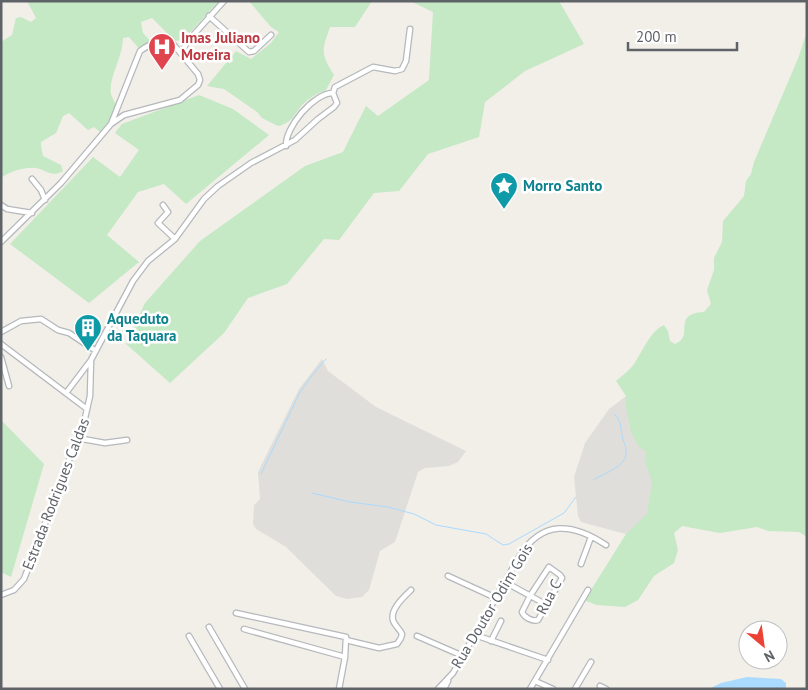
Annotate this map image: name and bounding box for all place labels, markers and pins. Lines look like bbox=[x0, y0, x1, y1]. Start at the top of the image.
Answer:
place label: Imas Juliano Moreira bbox=[181, 28, 260, 64]
hospital icon: Imas Juliano Moreira bbox=[147, 32, 177, 71]
place icon: Morro Santo bbox=[489, 171, 519, 210]
place label: Morro Santo bbox=[523, 176, 602, 195]
place label: Aqueduto da Taquara bbox=[107, 309, 176, 345]
building icon: Aqueduto da Taquara bbox=[73, 313, 103, 352]

